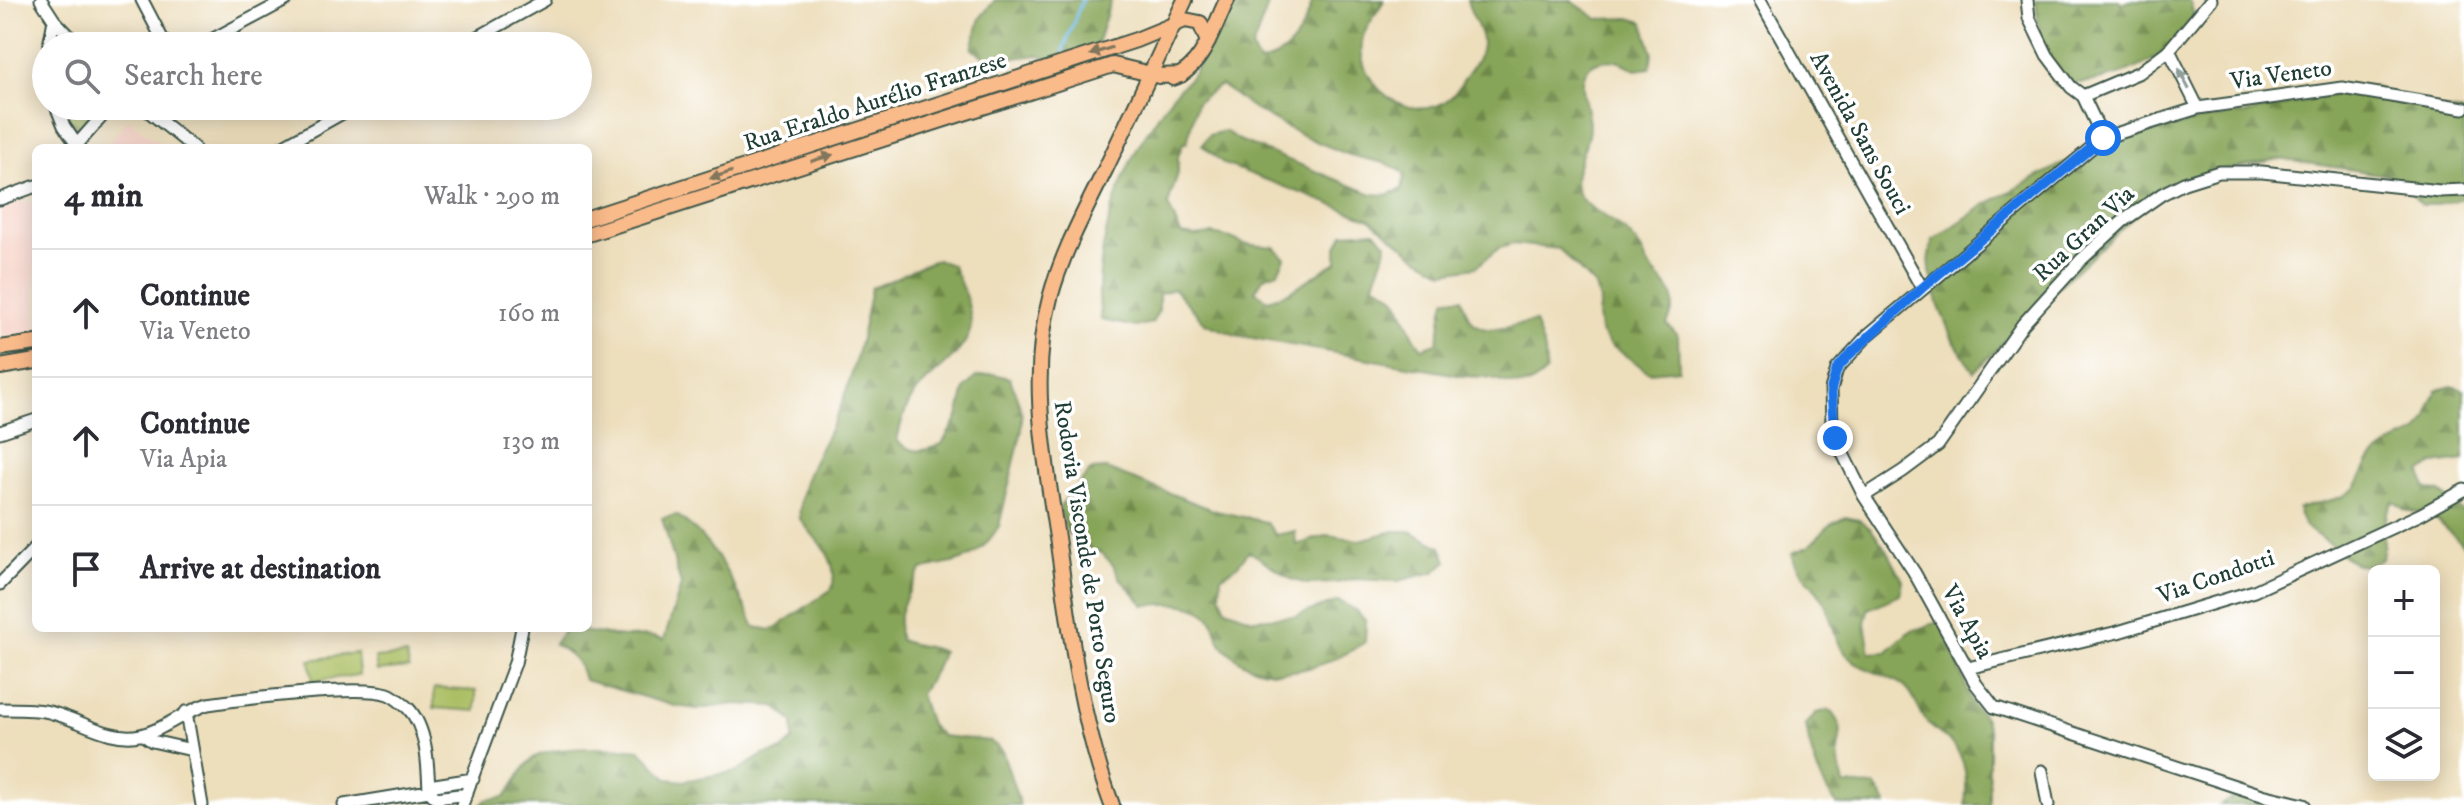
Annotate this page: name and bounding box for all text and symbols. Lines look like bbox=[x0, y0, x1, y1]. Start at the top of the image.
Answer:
search box bbox=[32, 32, 592, 120]
street label: Rua Eraldo Aurélio Franzese bbox=[740, 45, 1010, 159]
one-way arrow bbox=[1089, 46, 1113, 58]
street label: Avenida Sans Souci bbox=[1803, 46, 1917, 220]
street label: Via Veneto bbox=[2227, 53, 2334, 97]
icon: search bbox=[60, 54, 104, 98]
text: Search here bbox=[124, 58, 263, 95]
one-way arrow bbox=[2177, 67, 2191, 91]
route start bbox=[2085, 120, 2121, 156]
one-way arrow bbox=[810, 151, 834, 164]
one-way arrow bbox=[709, 169, 733, 182]
text: 4 min bbox=[64, 175, 143, 217]
street label: Rua Gran Via bbox=[2027, 179, 2142, 289]
text: Walk · 290 m bbox=[424, 180, 560, 213]
text: Continue bbox=[140, 278, 250, 315]
icon: ahead bbox=[64, 291, 108, 335]
text: 160 m bbox=[498, 297, 560, 330]
text: Via Veneto bbox=[140, 315, 251, 348]
street label: Rodovia Visconde de Porto Seguro bbox=[1047, 399, 1127, 725]
text: Continue bbox=[140, 406, 250, 443]
icon: ahead bbox=[64, 419, 108, 463]
route end bbox=[1817, 420, 1853, 456]
text: 130 m bbox=[502, 425, 560, 458]
text: Via Apia bbox=[140, 443, 227, 476]
street label: Via Condotti bbox=[2153, 543, 2278, 611]
icon: arrive bbox=[64, 547, 108, 591]
text: Arrive at destination bbox=[140, 551, 381, 588]
map controls bbox=[2368, 565, 2440, 781]
button: + bbox=[2368, 565, 2440, 637]
street label: Via Apia bbox=[1934, 579, 2000, 665]
button: − bbox=[2368, 637, 2440, 709]
button: layers bbox=[2368, 709, 2440, 781]

